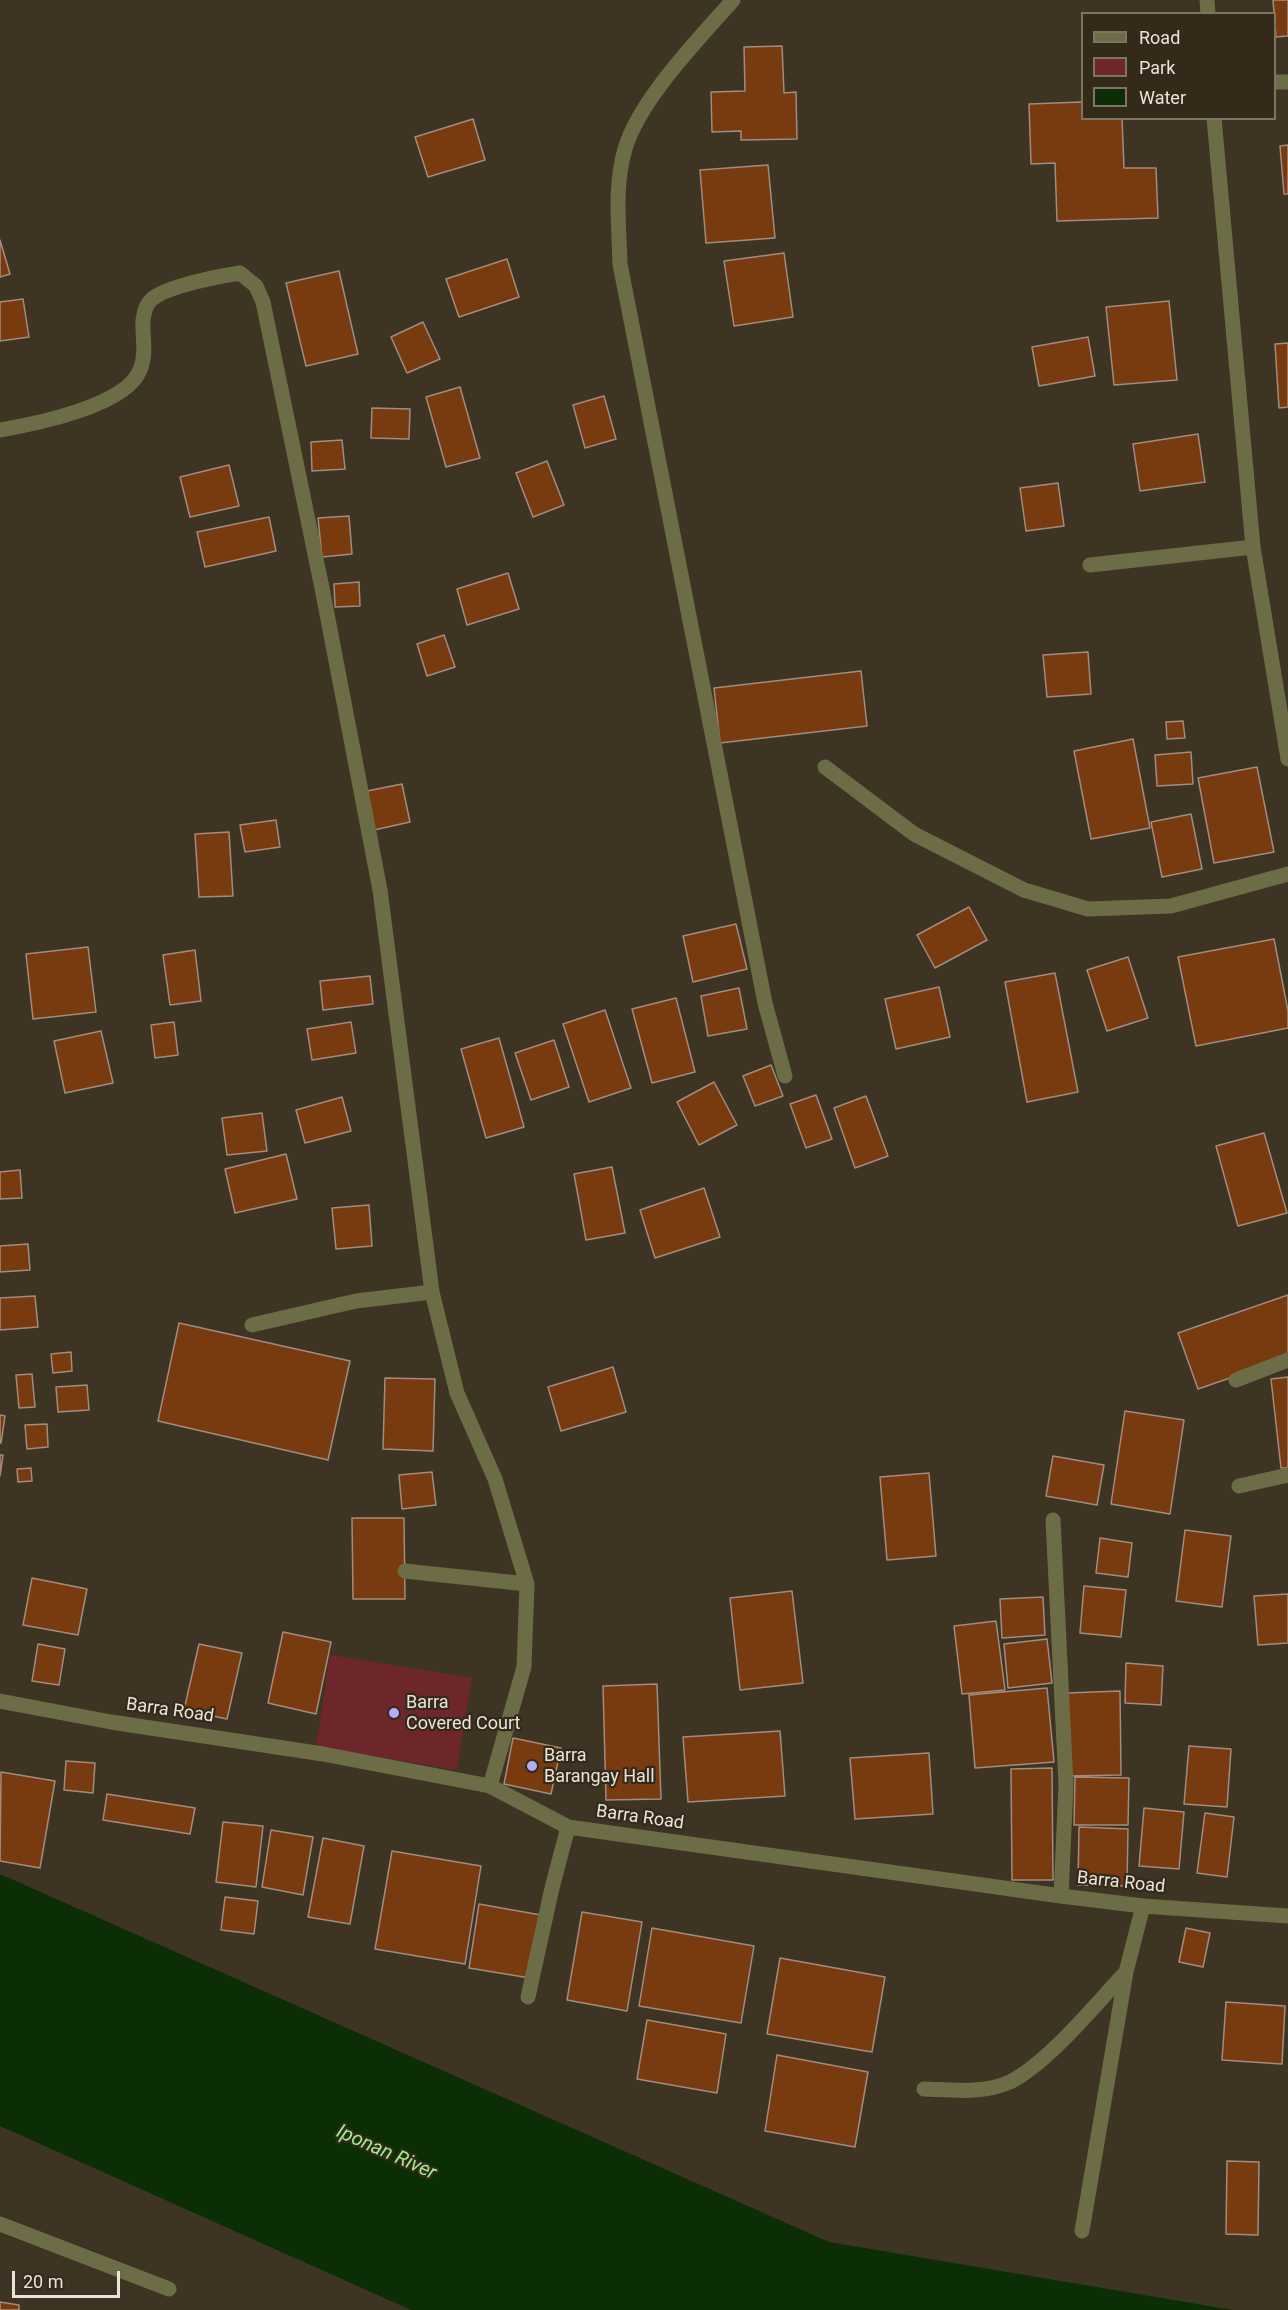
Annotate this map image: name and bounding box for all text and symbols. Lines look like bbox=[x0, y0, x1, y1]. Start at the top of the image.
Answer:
legend bbox=[1081, 12, 1276, 120]
text: Road bbox=[1139, 27, 1180, 48]
text: Park bbox=[1139, 57, 1175, 78]
text: Water bbox=[1139, 87, 1186, 108]
place label: Barra Covered Court bbox=[406, 1692, 520, 1734]
street label: Barra Road bbox=[125, 1694, 215, 1728]
marker: Barra Covered Court bbox=[387, 1706, 401, 1720]
place label: Barra Barangay Hall bbox=[544, 1745, 655, 1788]
marker: Barra Barangay Hall bbox=[525, 1759, 539, 1773]
street label: Barra Road bbox=[595, 1801, 685, 1835]
street label: Barra Road bbox=[1076, 1868, 1166, 1898]
water label: Iponan River bbox=[332, 2120, 440, 2186]
scale bar bbox=[15, 2259, 123, 2297]
text: 20 m bbox=[23, 2271, 63, 2292]

